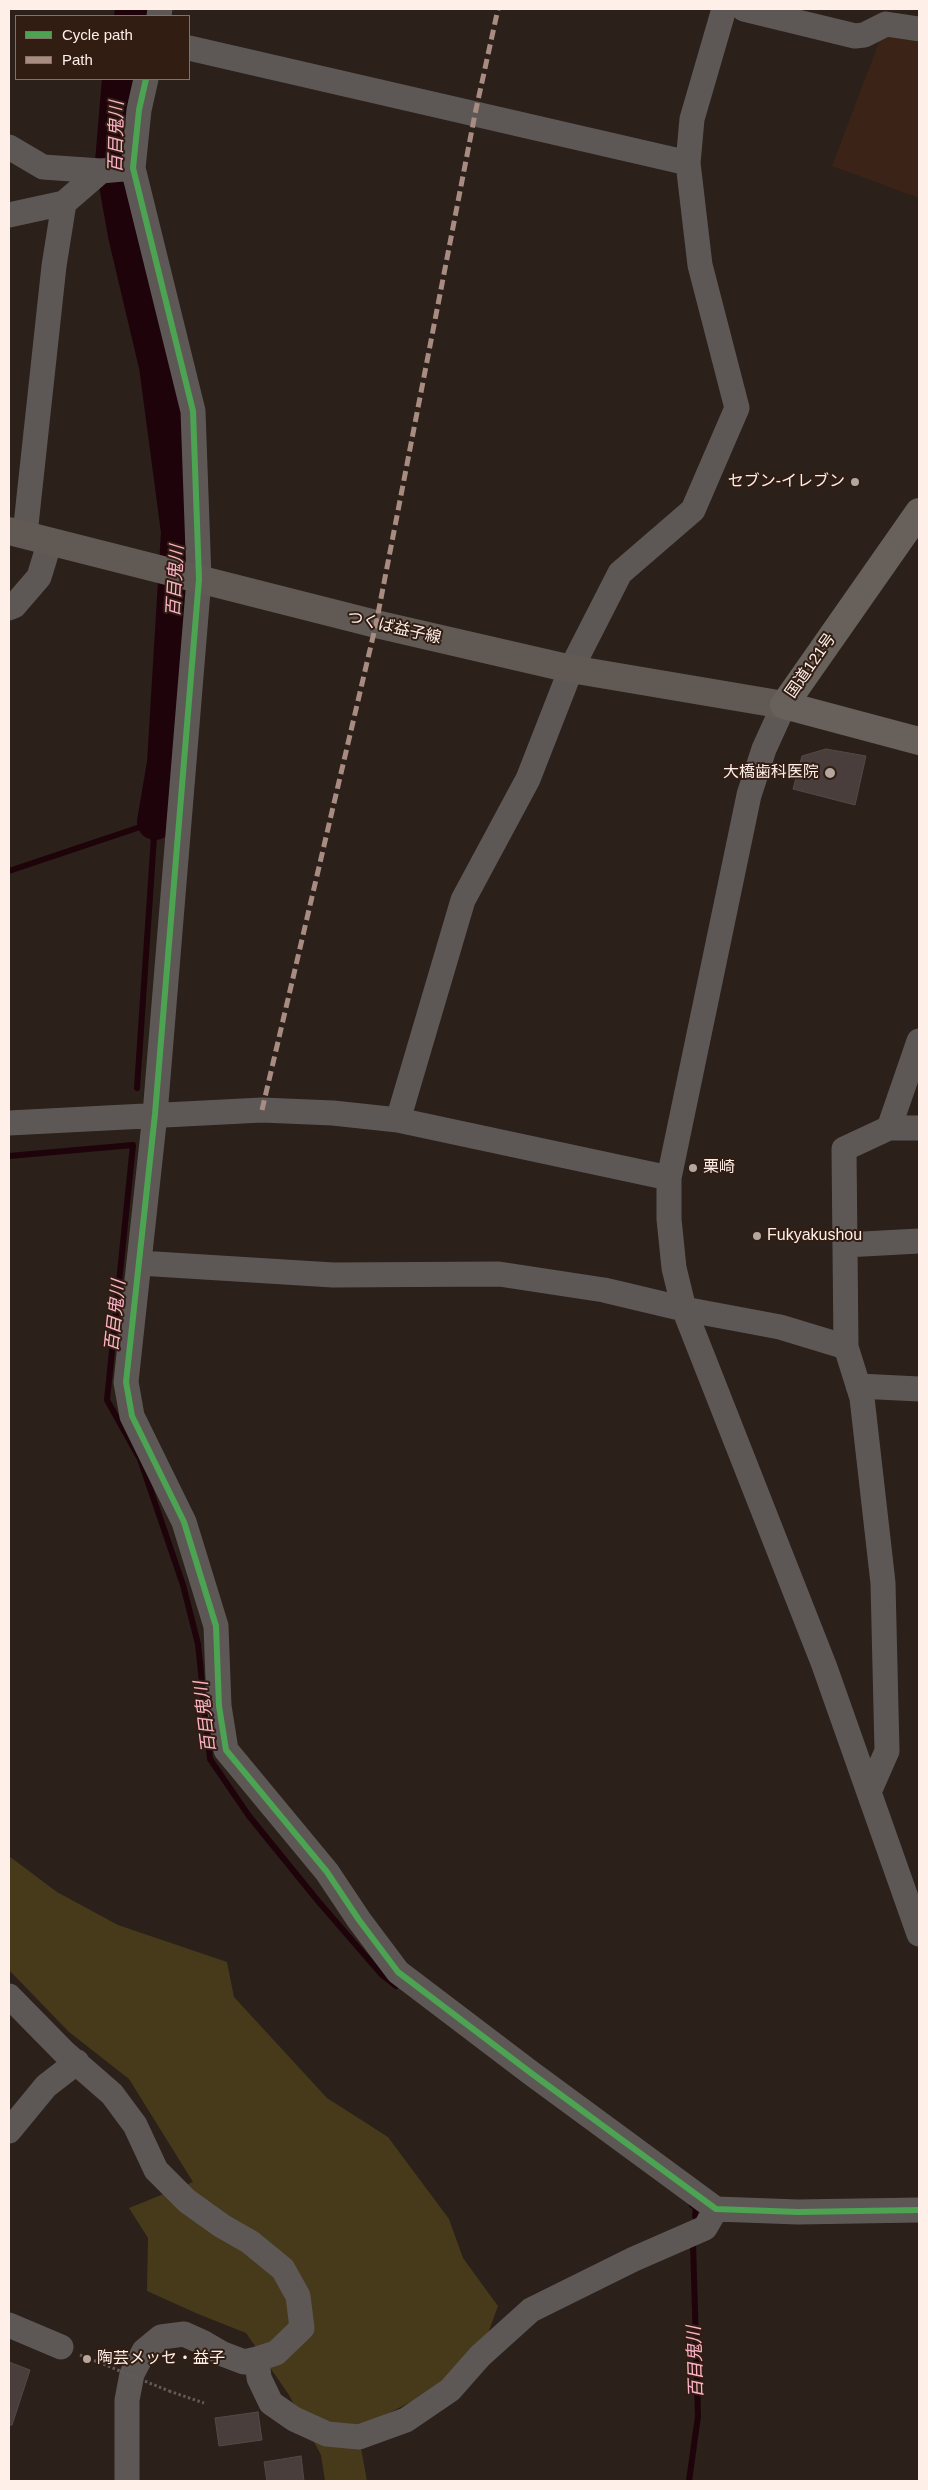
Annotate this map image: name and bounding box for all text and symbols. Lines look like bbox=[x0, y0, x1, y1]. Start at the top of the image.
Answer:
legend bbox=[15, 15, 190, 80]
text: Cycle path bbox=[62, 26, 133, 43]
text: Path bbox=[62, 51, 93, 68]
water label: 百目鬼川 bbox=[106, 101, 128, 173]
place label: セブン-イレブン bbox=[728, 472, 845, 492]
marker: セブン-イレブン bbox=[849, 476, 861, 488]
water label: 百目鬼川 bbox=[163, 544, 189, 618]
street label: つくば益子線 bbox=[345, 608, 443, 648]
street label: 国道121号 bbox=[782, 630, 840, 702]
place label: 大橋歯科医院 bbox=[723, 763, 819, 783]
marker: 大橋歯科医院 bbox=[823, 766, 837, 780]
place label: 栗崎 bbox=[703, 1158, 735, 1178]
marker: 栗崎 bbox=[687, 1162, 699, 1174]
place label: Fukyakushou bbox=[767, 1226, 862, 1246]
marker: Fukyakushou bbox=[751, 1230, 763, 1242]
water label: 百目鬼川 bbox=[101, 1279, 131, 1353]
water label: 百目鬼川 bbox=[191, 1680, 221, 1754]
water label: 百目鬼川 bbox=[684, 2326, 708, 2398]
place label: 陶芸メッセ・益子 bbox=[97, 2349, 225, 2369]
marker: 陶芸メッセ・益子 bbox=[81, 2353, 93, 2365]

